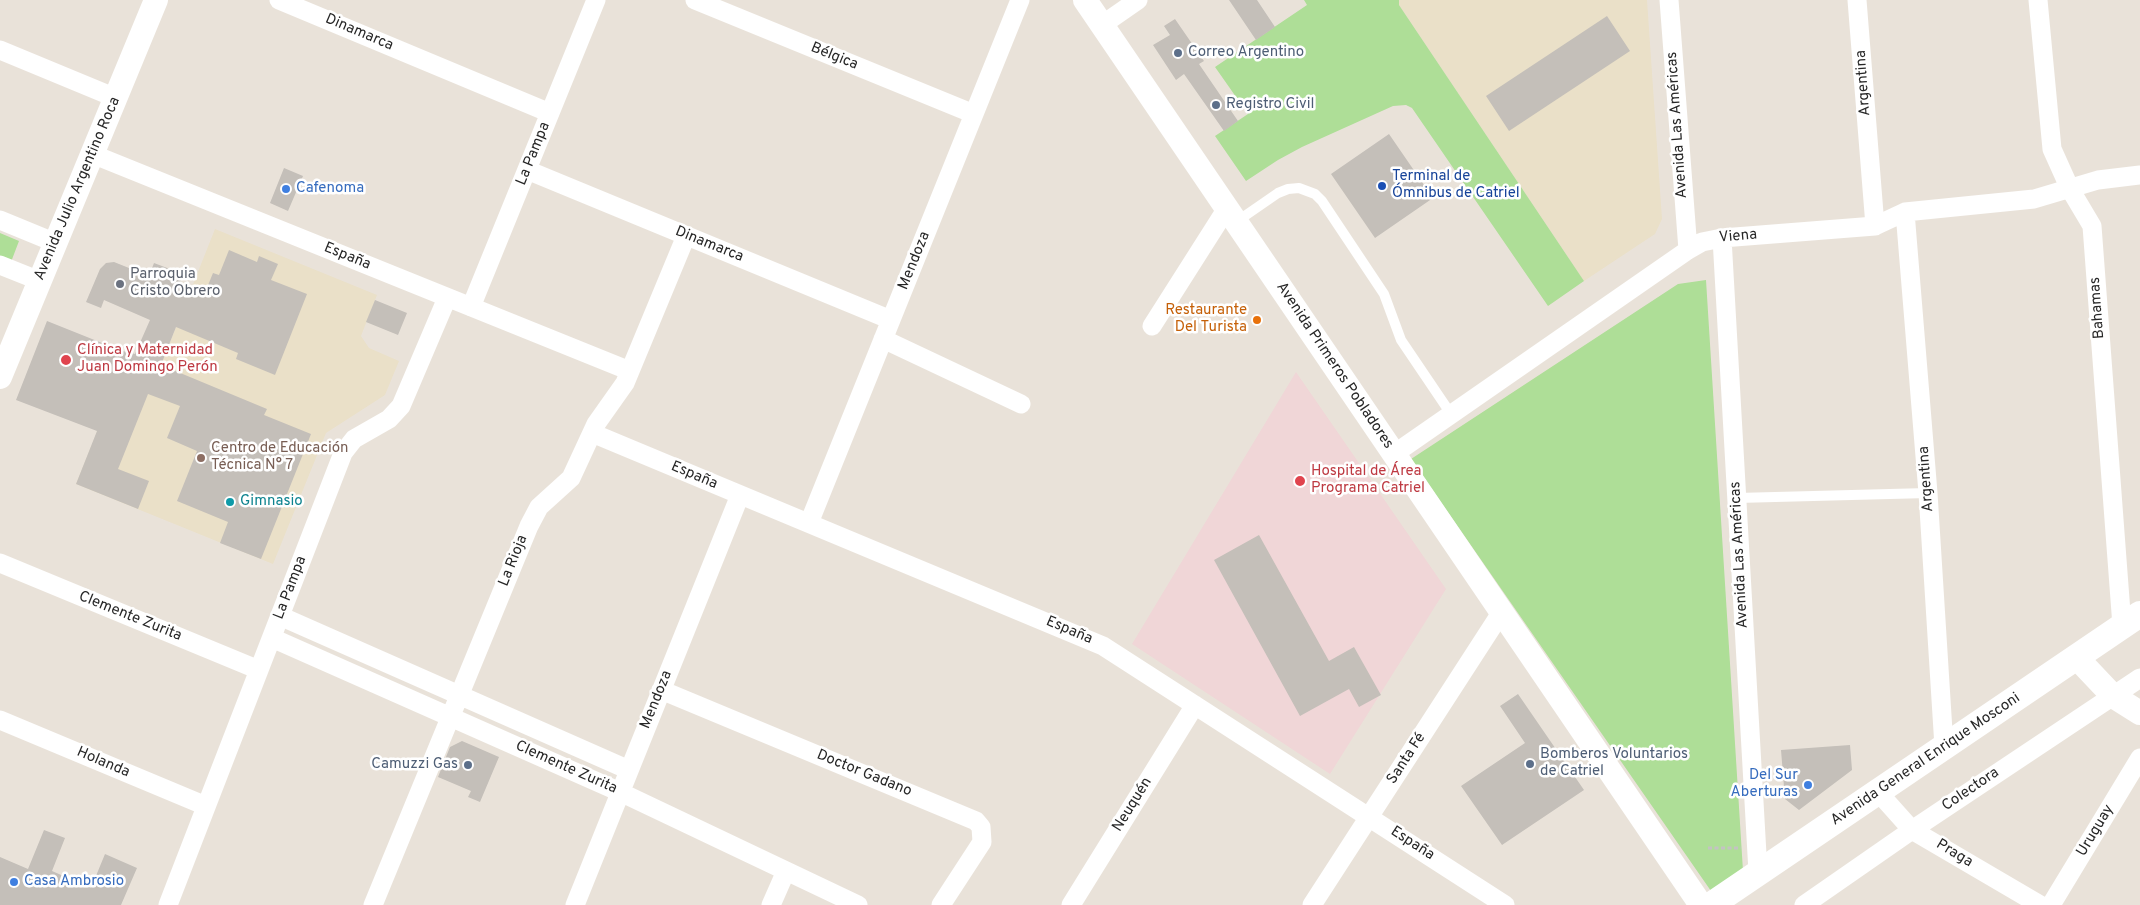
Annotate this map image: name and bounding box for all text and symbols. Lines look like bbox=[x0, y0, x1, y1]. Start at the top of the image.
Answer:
street label: Dinamarca bbox=[322, 11, 396, 55]
street label: Bélgica bbox=[808, 39, 860, 75]
place label: Correo Argentino bbox=[1188, 44, 1304, 62]
marker: Correo Argentino bbox=[1172, 47, 1184, 59]
street label: Argentina bbox=[1853, 49, 1875, 117]
street label: Avenida Las Américas bbox=[1664, 51, 1692, 199]
street label: Avenida Julio Argentino Roca bbox=[31, 95, 125, 283]
place label: Registro Civil bbox=[1226, 96, 1314, 114]
marker: Registro Civil bbox=[1210, 99, 1222, 111]
street label: La Pampa bbox=[513, 120, 555, 188]
place label: Terminal de Ómnibus de Catriel bbox=[1392, 168, 1520, 203]
place label: Cafenoma bbox=[296, 180, 364, 198]
marker: Terminal de Ómnibus de Catriel bbox=[1376, 180, 1388, 192]
marker: Cafenoma bbox=[280, 183, 292, 195]
street label: Dinamarca bbox=[672, 223, 746, 267]
street label: Viena bbox=[1718, 226, 1758, 248]
street label: Mendoza bbox=[895, 229, 935, 293]
street label: España bbox=[321, 240, 373, 274]
place label: Parroquia Cristo Obrero bbox=[130, 266, 220, 301]
street label: Bahamas bbox=[2087, 276, 2109, 340]
marker: Parroquia Cristo Obrero bbox=[114, 278, 126, 290]
street label: Avenida Primeros Pobladores bbox=[1271, 279, 1397, 453]
place label: Restaurante Del Turista bbox=[1165, 302, 1247, 337]
marker: Restaurante Del Turista bbox=[1251, 314, 1263, 326]
place label: Clínica y Maternidad Juan Domingo Perón bbox=[77, 342, 218, 377]
marker: Clínica y Maternidad Juan Domingo Perón bbox=[59, 353, 73, 367]
place label: Centro de Educación Técnica N° 7 bbox=[211, 440, 349, 475]
street label: Argentina bbox=[1916, 445, 1938, 513]
marker: Centro de Educación Técnica N° 7 bbox=[195, 452, 207, 464]
street label: España bbox=[668, 458, 720, 494]
place label: Hospital de Área Programa Catriel bbox=[1311, 463, 1425, 498]
marker: Hospital de Área Programa Catriel bbox=[1293, 474, 1307, 488]
street label: Avenida Las Américas bbox=[1727, 481, 1753, 629]
place label: Gimnasio bbox=[240, 493, 303, 511]
marker: Gimnasio bbox=[224, 496, 236, 508]
street label: La Rioja bbox=[496, 533, 532, 589]
street label: La Pampa bbox=[271, 554, 311, 622]
street label: Clemente Zurita bbox=[76, 588, 184, 646]
street label: España bbox=[1043, 613, 1095, 649]
street label: Mendoza bbox=[637, 668, 677, 732]
street label: Avenida General Enrique Mosconi bbox=[1828, 690, 2024, 830]
street label: Santa Fé bbox=[1384, 730, 1430, 788]
street label: Clemente Zurita bbox=[512, 738, 620, 798]
street label: Holanda bbox=[74, 744, 132, 782]
place label: Bomberos Voluntarios de Catriel bbox=[1540, 746, 1688, 781]
street label: Doctor Gadano bbox=[814, 747, 914, 801]
place label: Camuzzi Gas bbox=[371, 756, 458, 774]
marker: Bomberos Voluntarios de Catriel bbox=[1524, 758, 1536, 770]
marker: Camuzzi Gas bbox=[462, 759, 474, 771]
street label: Colectora bbox=[1939, 764, 2003, 816]
place label: Del Sur Aberturas bbox=[1731, 767, 1798, 802]
street label: Neuquén bbox=[1109, 775, 1157, 835]
marker: Del Sur Aberturas bbox=[1802, 779, 1814, 791]
street label: Uruguay bbox=[2074, 802, 2118, 860]
street label: España bbox=[1387, 823, 1437, 865]
street label: Praga bbox=[1932, 836, 1976, 872]
place label: Casa Ambrosio bbox=[24, 873, 124, 891]
marker: Casa Ambrosio bbox=[8, 876, 20, 888]

